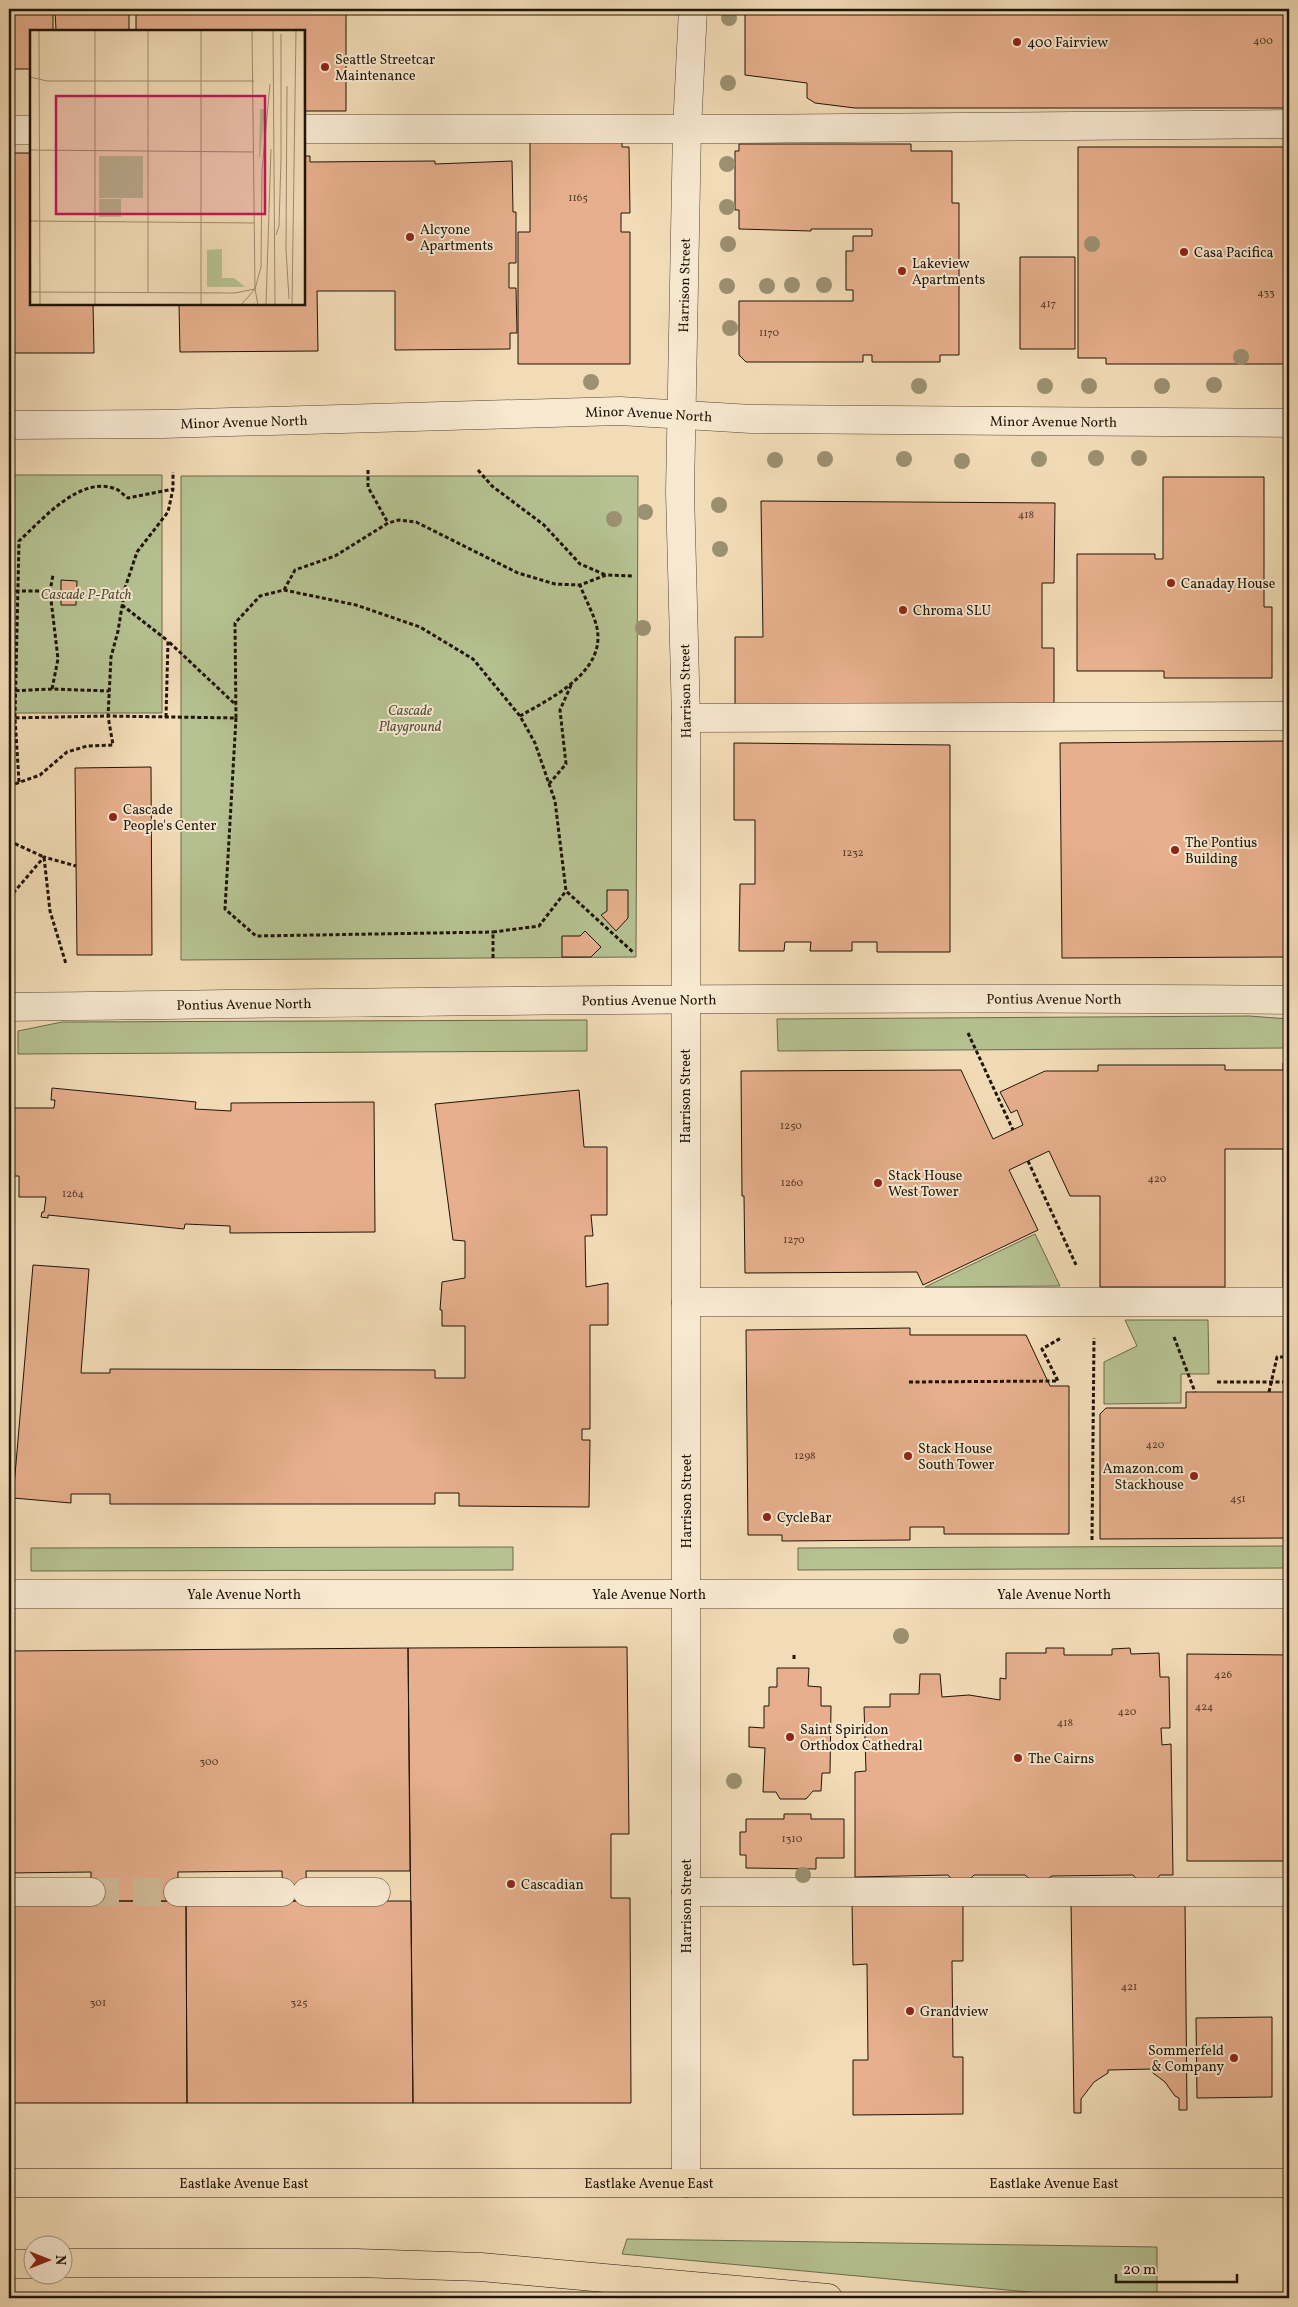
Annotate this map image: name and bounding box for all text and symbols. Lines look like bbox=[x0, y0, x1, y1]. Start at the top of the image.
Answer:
inset map bbox=[30, 30, 305, 305]
place label: 400 Fairview bbox=[1027, 34, 1108, 53]
house number: 400 bbox=[1253, 34, 1273, 49]
marker: 400 Fairview bbox=[1011, 36, 1023, 48]
place label: Seattle Streetcar Maintenance bbox=[335, 51, 435, 86]
marker: Seattle Streetcar Maintenance bbox=[319, 61, 331, 73]
house number: 1165 bbox=[568, 191, 588, 206]
place label: Alcyone Apartments bbox=[420, 221, 493, 256]
marker: Alcyone Apartments bbox=[404, 231, 416, 243]
street label: Harrison Street bbox=[675, 237, 696, 333]
place label: Casa Pacifica bbox=[1194, 244, 1273, 263]
marker: Casa Pacifica bbox=[1178, 246, 1190, 258]
place label: Lakeview Apartments bbox=[912, 255, 985, 290]
marker: Lakeview Apartments bbox=[896, 265, 908, 277]
house number: 433 bbox=[1257, 286, 1275, 301]
house number: 417 bbox=[1040, 297, 1056, 312]
house number: 1170 bbox=[759, 326, 779, 341]
street label: Minor Avenue North bbox=[585, 403, 713, 428]
street label: Minor Avenue North bbox=[180, 412, 308, 435]
street label: Minor Avenue North bbox=[990, 413, 1117, 433]
house number: 418 bbox=[1018, 508, 1035, 523]
place label: Canaday House bbox=[1181, 575, 1276, 594]
marker: Canaday House bbox=[1165, 577, 1177, 589]
park label: Cascade P-Patch bbox=[41, 586, 131, 605]
place label: Chroma SLU bbox=[913, 602, 991, 621]
marker: Chroma SLU bbox=[897, 604, 909, 616]
street label: Harrison Street bbox=[676, 643, 697, 739]
park label: Cascade Playground bbox=[379, 702, 442, 737]
place label: Cascade People's Center bbox=[123, 801, 216, 836]
marker: Cascade People's Center bbox=[107, 811, 119, 823]
place label: The Pontius Building bbox=[1185, 834, 1257, 869]
marker: The Pontius Building bbox=[1169, 844, 1181, 856]
house number: 1232 bbox=[842, 846, 864, 861]
street label: Pontius Avenue North bbox=[581, 991, 717, 1011]
street label: Pontius Avenue North bbox=[986, 991, 1122, 1010]
street label: Pontius Avenue North bbox=[176, 995, 312, 1016]
street label: Harrison Street bbox=[677, 1049, 696, 1143]
house number: 1250 bbox=[780, 1119, 802, 1134]
place label: Stack House West Tower bbox=[888, 1167, 963, 1202]
house number: 420 bbox=[1148, 1172, 1167, 1187]
house number: 1260 bbox=[781, 1176, 804, 1191]
marker: Stack House West Tower bbox=[872, 1177, 884, 1189]
house number: 1264 bbox=[62, 1187, 84, 1202]
house number: 1270 bbox=[783, 1233, 805, 1248]
house number: 420 bbox=[1146, 1438, 1165, 1453]
place label: Stack House South Tower bbox=[918, 1440, 995, 1475]
house number: 1298 bbox=[794, 1449, 816, 1464]
marker: Stack House South Tower bbox=[902, 1450, 914, 1462]
street label: Harrison Street bbox=[678, 1454, 697, 1548]
place label: Amazon.com Stackhouse bbox=[1103, 1460, 1184, 1495]
marker: Amazon.com Stackhouse bbox=[1188, 1470, 1200, 1482]
house number: 451 bbox=[1230, 1492, 1246, 1507]
place label: CycleBar bbox=[777, 1509, 831, 1528]
marker: CycleBar bbox=[761, 1511, 773, 1523]
street label: Yale Avenue North bbox=[187, 1586, 301, 1605]
street label: Yale Avenue North bbox=[592, 1586, 706, 1605]
street label: Yale Avenue North bbox=[997, 1586, 1111, 1605]
house number: 426 bbox=[1214, 1668, 1232, 1683]
house number: 424 bbox=[1195, 1700, 1214, 1715]
house number: 420 bbox=[1118, 1705, 1137, 1720]
house number: 418 bbox=[1057, 1716, 1074, 1731]
place label: Saint Spiridon Orthodox Cathedral bbox=[800, 1721, 923, 1756]
marker: Saint Spiridon Orthodox Cathedral bbox=[784, 1731, 796, 1743]
place label: The Cairns bbox=[1028, 1750, 1094, 1769]
marker: The Cairns bbox=[1012, 1752, 1024, 1764]
house number: 300 bbox=[200, 1755, 219, 1770]
house number: 1310 bbox=[782, 1832, 803, 1847]
street label: Harrison Street bbox=[678, 1859, 697, 1953]
place label: Cascadian bbox=[521, 1876, 584, 1895]
marker: Cascadian bbox=[505, 1878, 517, 1890]
house number: 421 bbox=[1121, 1980, 1137, 1995]
house number: 301 bbox=[90, 1996, 106, 2011]
house number: 325 bbox=[291, 1996, 307, 2011]
place label: Grandview bbox=[920, 2003, 988, 2022]
marker: Grandview bbox=[904, 2005, 916, 2017]
place label: Sommerfeld & Company bbox=[1148, 2042, 1224, 2077]
marker: Sommerfeld & Company bbox=[1228, 2052, 1240, 2064]
street label: Eastlake Avenue East bbox=[179, 2175, 309, 2194]
street label: Eastlake Avenue East bbox=[584, 2175, 714, 2194]
street label: Eastlake Avenue East bbox=[989, 2175, 1119, 2194]
north arrow bbox=[22, 2234, 72, 2284]
scale bar bbox=[1116, 2252, 1237, 2284]
text: N bbox=[50, 2255, 69, 2265]
text: 20 m bbox=[1123, 2260, 1156, 2281]

